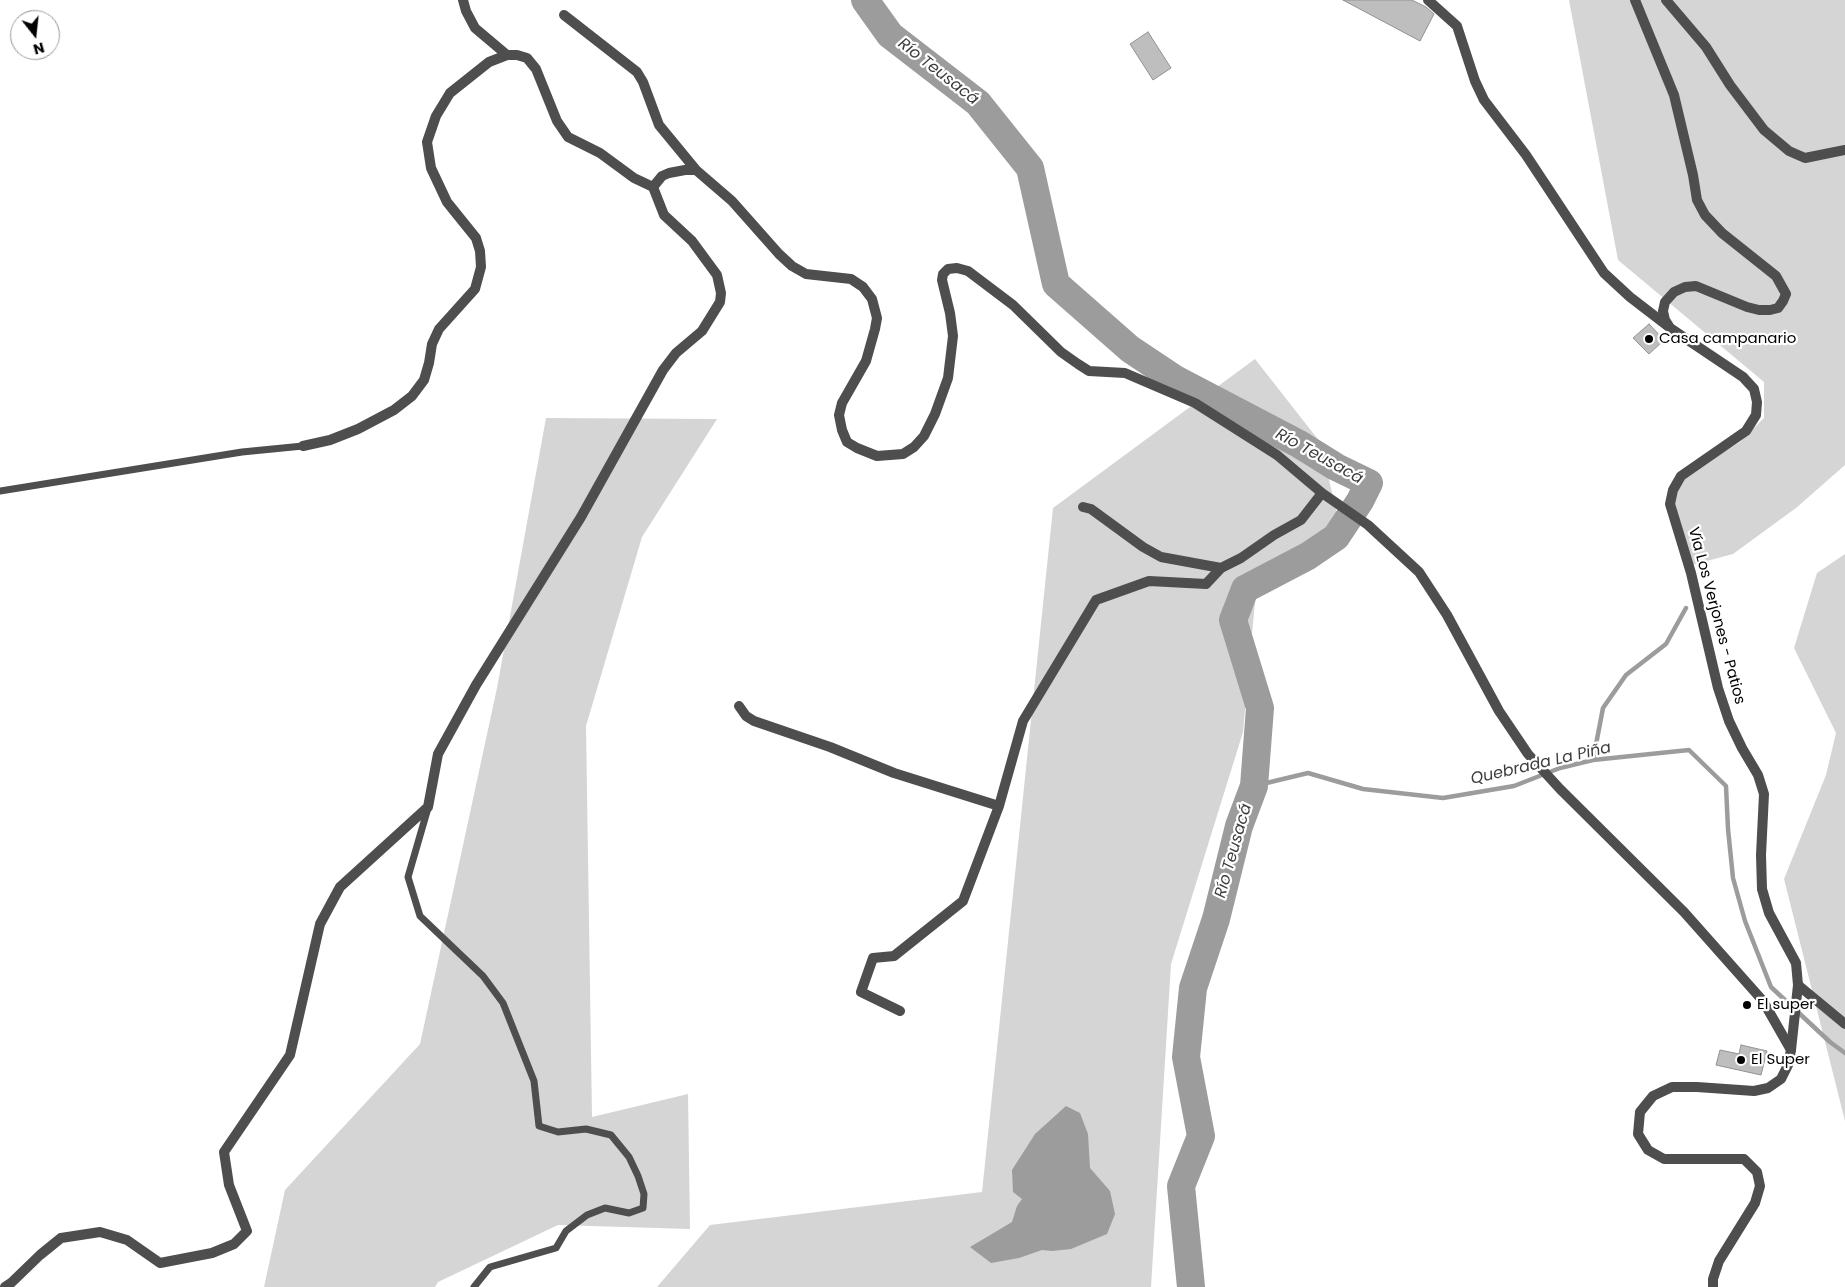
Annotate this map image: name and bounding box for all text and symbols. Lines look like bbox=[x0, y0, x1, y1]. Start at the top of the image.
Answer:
north arrow bbox=[10, 10, 60, 60]
water label: Río Teusacá bbox=[894, 35, 982, 109]
text: N bbox=[31, 37, 47, 60]
place label: Casa campanario bbox=[1659, 330, 1796, 348]
marker: Casa campanario bbox=[1643, 333, 1655, 345]
water label: Río Teusacá bbox=[1272, 425, 1366, 489]
street label: Vía Los Verjones - Patios bbox=[1684, 525, 1748, 707]
water label: Quebrada La Piña bbox=[1469, 739, 1613, 789]
water label: Río Teusacá bbox=[1211, 802, 1257, 900]
place label: El super bbox=[1757, 996, 1815, 1014]
marker: El super bbox=[1741, 999, 1753, 1011]
place label: El Super bbox=[1751, 1051, 1810, 1069]
marker: El Super bbox=[1735, 1054, 1747, 1066]

